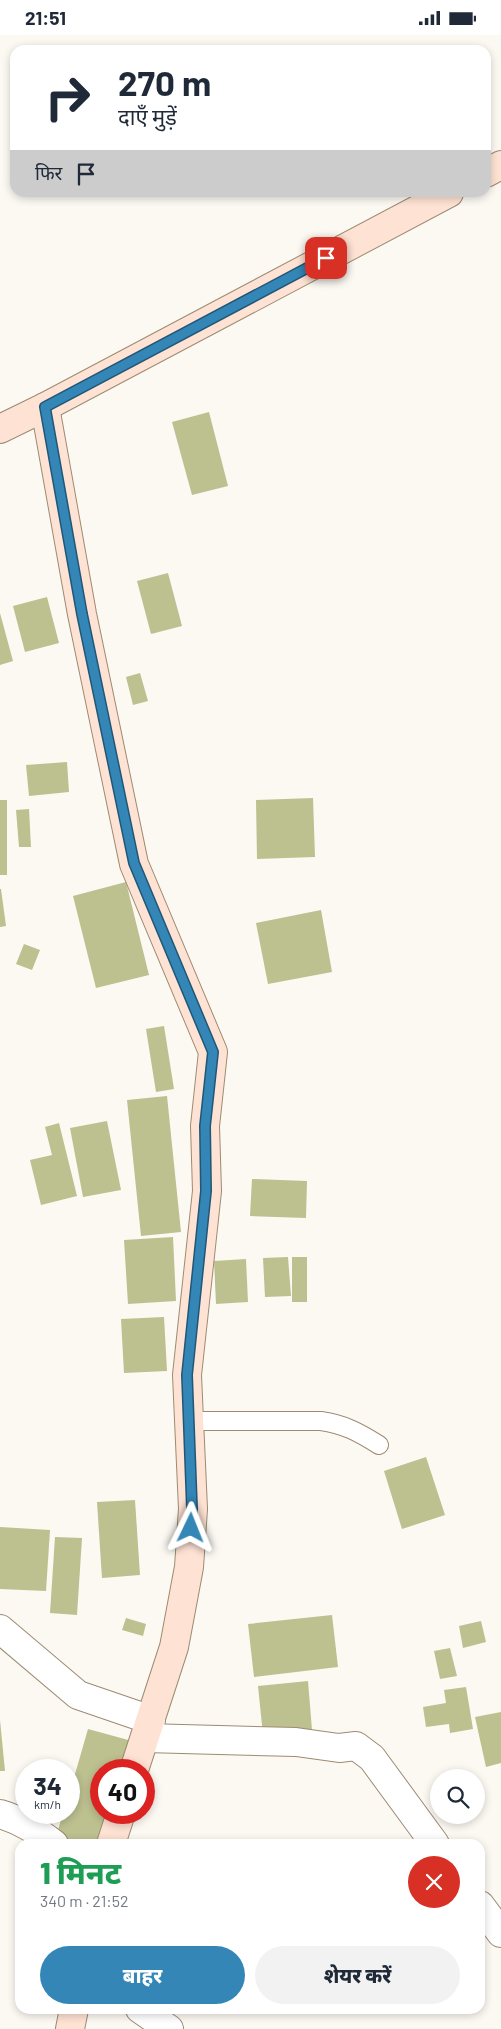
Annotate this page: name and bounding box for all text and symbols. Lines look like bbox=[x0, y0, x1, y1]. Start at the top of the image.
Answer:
text: 21:51 bbox=[25, 6, 66, 29]
text: 270 m bbox=[118, 61, 211, 103]
icon: right bbox=[35, 65, 100, 130]
text: दाएँ मुड़ें bbox=[118, 103, 177, 129]
icon: arrive bbox=[72, 160, 100, 188]
text: फिर bbox=[35, 161, 62, 184]
pin bbox=[305, 237, 347, 279]
icon: arrive bbox=[312, 244, 340, 272]
position arrow bbox=[164, 1501, 216, 1553]
speed limit sign: 40 bbox=[90, 1759, 155, 1824]
map controls bbox=[430, 1769, 485, 1824]
button: search bbox=[430, 1769, 485, 1824]
text: 34 bbox=[33, 1770, 62, 1800]
text: km/h bbox=[34, 1797, 61, 1811]
text: 1 मिनट bbox=[40, 1854, 121, 1890]
button: close bbox=[408, 1856, 460, 1908]
text: 340 m · 21:52 bbox=[40, 1891, 128, 1910]
button: बाहर bbox=[40, 1946, 245, 2004]
button: शेयर करें bbox=[255, 1946, 460, 2004]

